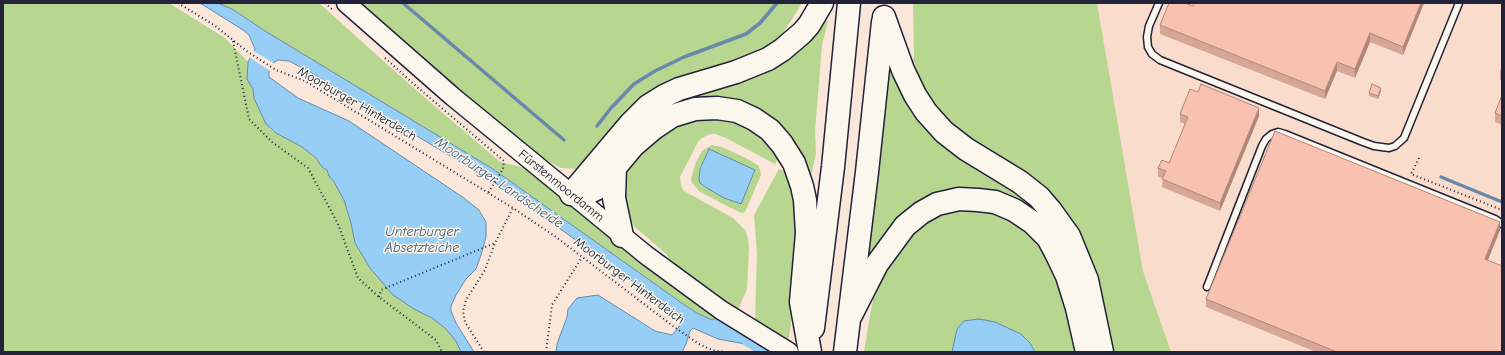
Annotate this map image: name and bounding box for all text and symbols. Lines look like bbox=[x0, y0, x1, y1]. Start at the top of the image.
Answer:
street label: Moorburger Hinterdeich bbox=[295, 64, 419, 144]
water label: Moorburger Landscheide bbox=[432, 134, 566, 232]
street label: Fürstenmoordamm bbox=[515, 147, 607, 225]
water label: Unterburger Absetzteiche bbox=[385, 224, 459, 256]
street label: Moorburger Hinterdeich bbox=[570, 234, 688, 328]

